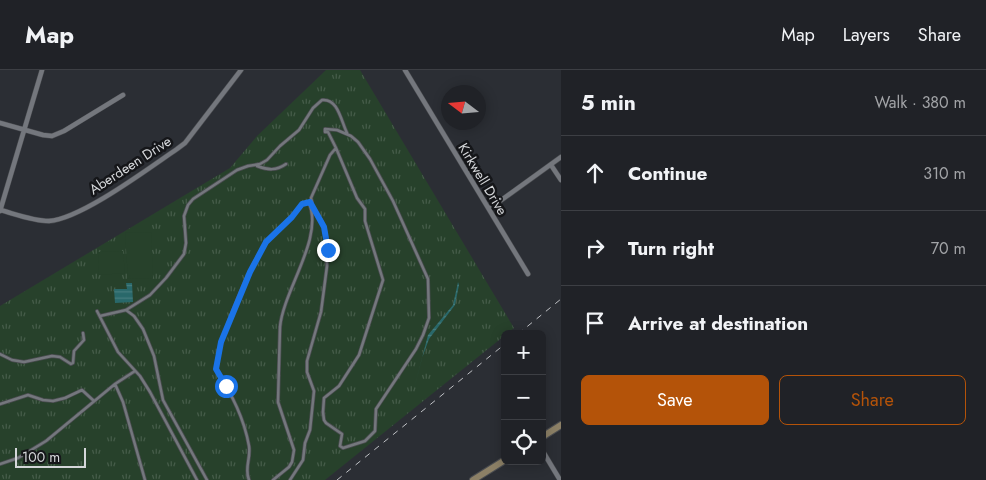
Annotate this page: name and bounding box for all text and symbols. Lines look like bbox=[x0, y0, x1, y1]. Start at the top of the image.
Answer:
text: Map bbox=[25, 17, 74, 52]
text: Map bbox=[781, 22, 815, 48]
text: Layers bbox=[843, 22, 890, 48]
text: Share bbox=[918, 22, 961, 48]
north arrow bbox=[441, 85, 486, 130]
text: 5 min bbox=[581, 88, 636, 118]
text: Walk · 380 m bbox=[875, 91, 966, 114]
street label: Aberdeen Drive bbox=[85, 131, 175, 199]
street label: Kirkwell Drive bbox=[454, 139, 512, 219]
icon: ahead bbox=[581, 159, 609, 187]
text: Continue bbox=[628, 160, 707, 187]
text: 310 m bbox=[923, 162, 966, 185]
icon: right bbox=[581, 234, 609, 262]
text: Turn right bbox=[628, 235, 714, 262]
text: 70 m bbox=[931, 237, 966, 260]
route end bbox=[317, 239, 340, 262]
icon: arrive bbox=[581, 309, 609, 337]
text: Arrive at destination bbox=[628, 310, 808, 337]
map controls bbox=[501, 330, 546, 465]
button: + bbox=[501, 330, 546, 375]
route start bbox=[215, 375, 238, 398]
button: − bbox=[501, 375, 546, 420]
button: Save bbox=[581, 375, 769, 425]
button: Share bbox=[779, 375, 966, 425]
button: locate bbox=[501, 420, 546, 465]
scale bar bbox=[15, 445, 86, 468]
text: 100 m bbox=[22, 447, 60, 467]

